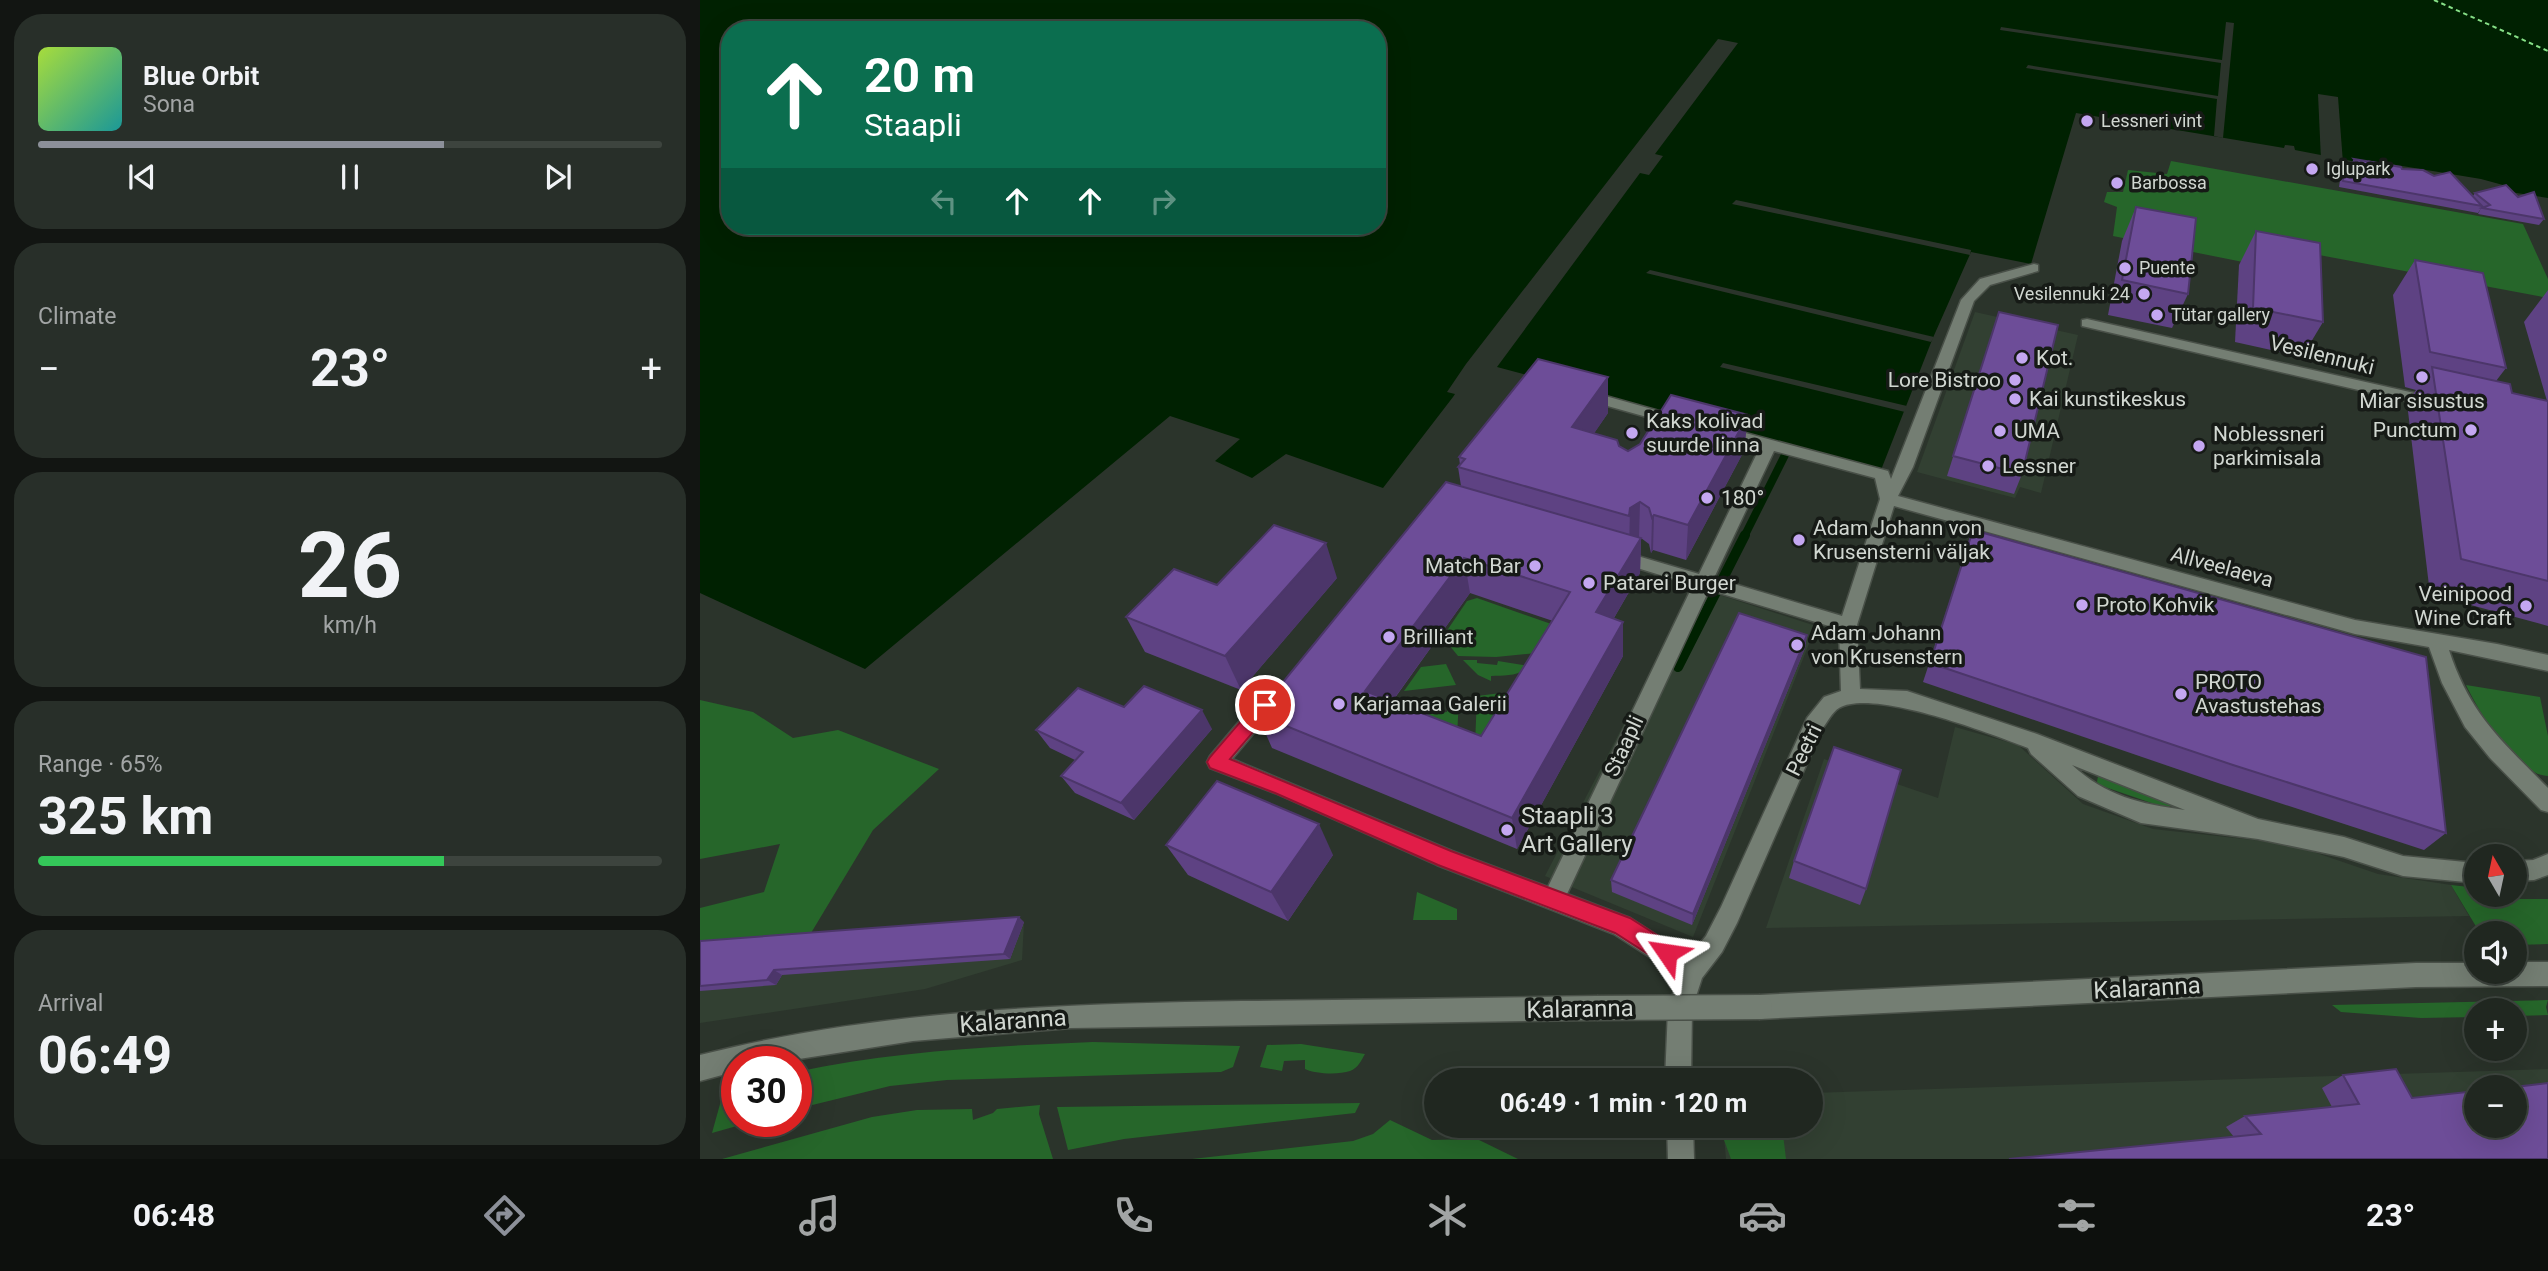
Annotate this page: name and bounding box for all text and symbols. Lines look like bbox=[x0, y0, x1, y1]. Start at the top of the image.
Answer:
text: 20 m bbox=[864, 47, 975, 104]
icon: ahead bbox=[749, 49, 840, 140]
text: Blue Orbit bbox=[143, 61, 259, 91]
text: Sona bbox=[143, 91, 195, 118]
text: Staapli bbox=[864, 106, 962, 144]
place label: Lessneri vint bbox=[2101, 110, 2202, 131]
marker: Lessneri vint bbox=[2079, 113, 2095, 129]
icon: previous bbox=[123, 158, 161, 196]
icon: pause bbox=[331, 158, 369, 196]
icon: next bbox=[539, 158, 577, 196]
place label: Iglupark bbox=[2326, 158, 2391, 179]
marker: Iglupark bbox=[2304, 161, 2320, 177]
place label: Barbossa bbox=[2131, 172, 2207, 193]
marker: Barbossa bbox=[2109, 175, 2125, 191]
icon: left bbox=[925, 182, 963, 220]
icon: ahead bbox=[998, 182, 1036, 220]
icon: ahead bbox=[1071, 182, 1109, 220]
icon: right bbox=[1144, 182, 1182, 220]
place label: Puente bbox=[2139, 257, 2195, 278]
marker: Puente bbox=[2117, 260, 2133, 276]
place label: Vesilennuki 24 bbox=[2014, 283, 2130, 304]
marker: Vesilennuki 24 bbox=[2136, 286, 2152, 302]
text: Climate bbox=[38, 303, 117, 330]
place label: Tütar gallery bbox=[2171, 304, 2271, 325]
marker: Tütar gallery bbox=[2149, 307, 2165, 323]
street label: Vesilennuki bbox=[2267, 330, 2377, 380]
text: 23° bbox=[310, 338, 390, 399]
place label: Kot. bbox=[2036, 346, 2073, 370]
text: − bbox=[38, 347, 60, 391]
text: + bbox=[640, 347, 662, 391]
marker: Kot. bbox=[2014, 350, 2030, 366]
place label: Lore Bistroo bbox=[1888, 368, 2001, 392]
marker: Miar sisustus bbox=[2414, 369, 2430, 385]
marker: Lore Bistroo bbox=[2007, 372, 2023, 388]
place label: Kai kunstikeskus bbox=[2029, 387, 2186, 411]
place label: Miar sisustus bbox=[2359, 389, 2485, 413]
marker: Kai kunstikeskus bbox=[2007, 391, 2023, 407]
place label: Kaks kolivad suurde linna bbox=[1646, 409, 1763, 457]
place label: Punctum bbox=[2373, 418, 2457, 442]
place label: UMA bbox=[2014, 419, 2060, 443]
place label: Noblessneri parkimisala bbox=[2213, 422, 2325, 470]
marker: Punctum bbox=[2463, 422, 2479, 438]
marker: UMA bbox=[1992, 423, 2008, 439]
marker: Kaks kolivad suurde linna bbox=[1624, 425, 1640, 441]
marker: Noblessneri parkimisala bbox=[2191, 438, 2207, 454]
place label: Lessner bbox=[2002, 454, 2076, 478]
marker: Lessner bbox=[1980, 458, 1996, 474]
place label: 180° bbox=[1721, 486, 1764, 510]
marker: 180° bbox=[1699, 490, 1715, 506]
text: 26 bbox=[298, 513, 402, 619]
place label: Adam Johann von Krusensterni väljak bbox=[1813, 516, 1990, 564]
marker: Adam Johann von Krusensterni väljak bbox=[1791, 532, 1807, 548]
street label: Allveelaeva bbox=[2168, 542, 2276, 592]
place label: Match Bar bbox=[1425, 554, 1521, 578]
marker: Match Bar bbox=[1527, 558, 1543, 574]
place label: Patarei Burger bbox=[1603, 571, 1736, 595]
marker: Patarei Burger bbox=[1581, 575, 1597, 591]
place label: Veinipood Wine Craft bbox=[2414, 582, 2512, 630]
place label: Proto Kohvik bbox=[2096, 593, 2215, 617]
marker: Proto Kohvik bbox=[2074, 597, 2090, 613]
marker: Veinipood Wine Craft bbox=[2518, 598, 2534, 614]
text: km/h bbox=[323, 612, 377, 639]
place label: Adam Johann von Krusenstern bbox=[1811, 621, 1963, 669]
place label: Brilliant bbox=[1403, 625, 1474, 649]
marker: Brilliant bbox=[1381, 629, 1397, 645]
marker: Adam Johann von Krusenstern bbox=[1789, 637, 1805, 653]
place label: PROTO Avastustehas bbox=[2195, 670, 2322, 718]
pin bbox=[1235, 675, 1295, 735]
icon: arrive bbox=[1246, 686, 1284, 724]
marker: PROTO Avastustehas bbox=[2173, 686, 2189, 702]
place label: Karjamaa Galerii bbox=[1353, 692, 1507, 716]
marker: Karjamaa Galerii bbox=[1331, 696, 1347, 712]
street label: Staapli bbox=[1600, 712, 1648, 780]
street label: Peetri bbox=[1781, 720, 1827, 780]
text: Range · 65% bbox=[38, 751, 163, 778]
text: 325 km bbox=[38, 786, 213, 847]
place label: Staapli 3 Art Gallery bbox=[1521, 802, 1633, 858]
marker: Staapli 3 Art Gallery bbox=[1499, 822, 1515, 838]
north arrow bbox=[2464, 844, 2527, 906]
map controls bbox=[2464, 844, 2527, 1138]
position arrow bbox=[1630, 916, 1704, 990]
button: sound bbox=[2464, 921, 2527, 984]
street label: Kalaranna bbox=[2093, 971, 2201, 1005]
text: Arrival bbox=[38, 990, 103, 1017]
street label: Kalaranna bbox=[1526, 994, 1634, 1024]
button: + bbox=[2464, 998, 2527, 1061]
street label: Kalaranna bbox=[959, 1003, 1067, 1039]
text: 06:49 bbox=[38, 1025, 172, 1086]
speed limit sign: 30 bbox=[721, 1046, 812, 1137]
button: − bbox=[2464, 1075, 2527, 1138]
text: 06:49 · 1 min · 120 m bbox=[1500, 1088, 1747, 1118]
icon: directions bbox=[480, 1191, 529, 1240]
icon: music bbox=[795, 1191, 844, 1240]
icon: phone bbox=[1109, 1191, 1158, 1240]
icon: climate bbox=[1423, 1191, 1472, 1240]
icon: car bbox=[1738, 1191, 1787, 1240]
icon: filters bbox=[2052, 1191, 2101, 1240]
text: 06:48 bbox=[133, 1196, 215, 1234]
text: 23° bbox=[2366, 1196, 2415, 1234]

